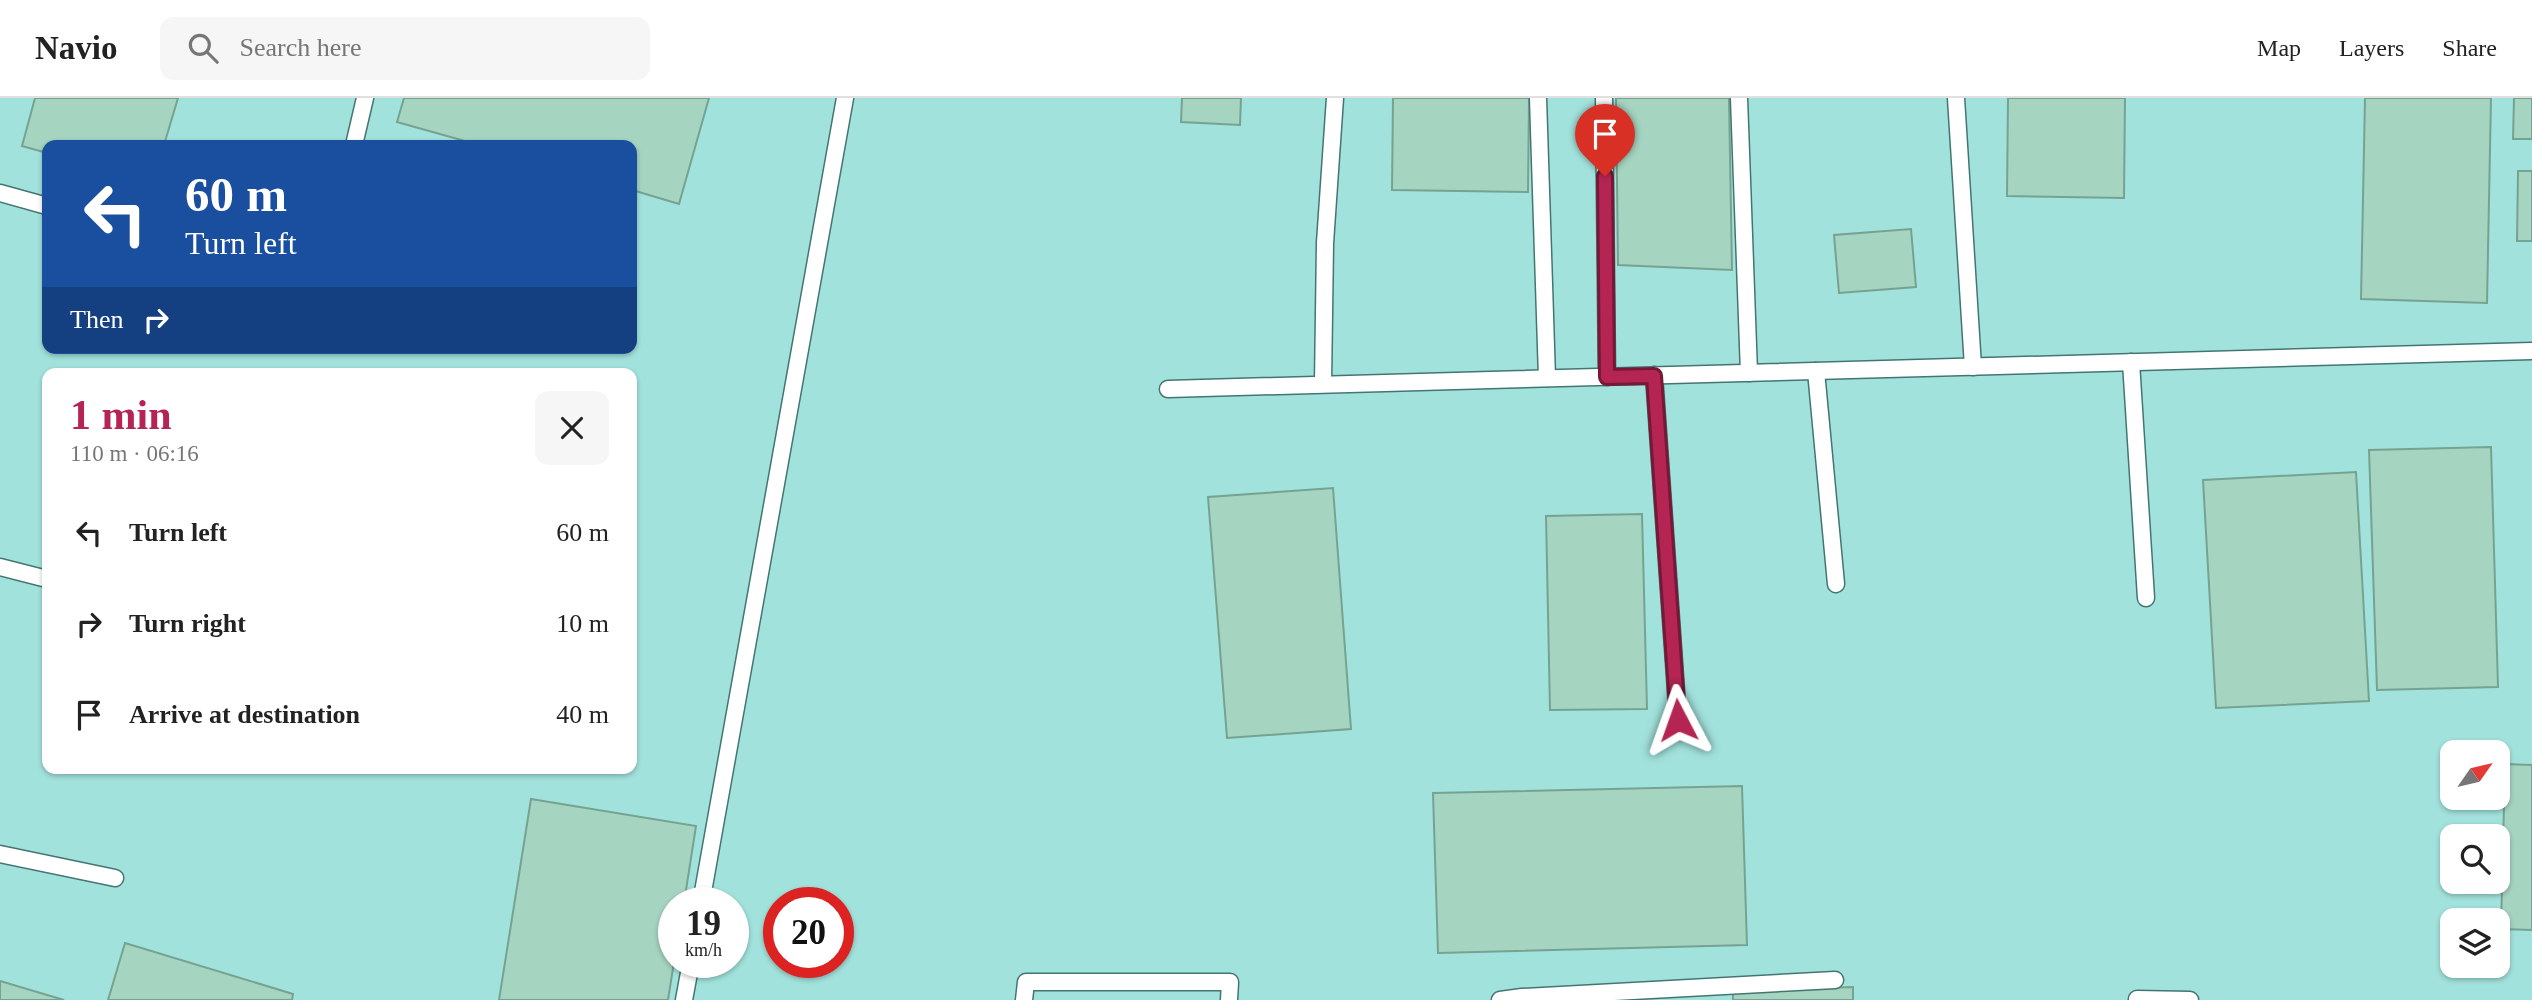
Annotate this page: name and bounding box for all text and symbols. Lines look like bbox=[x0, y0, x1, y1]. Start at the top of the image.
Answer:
search box bbox=[160, 17, 650, 80]
icon: search bbox=[184, 29, 222, 67]
text: Navio bbox=[35, 30, 118, 66]
text: Search here bbox=[240, 33, 361, 62]
text: Map bbox=[2257, 35, 2301, 61]
text: Layers bbox=[2339, 35, 2404, 61]
text: Share bbox=[2442, 35, 2497, 61]
pin bbox=[1575, 104, 1635, 176]
icon: arrive bbox=[1586, 115, 1624, 153]
text: 60 m bbox=[185, 167, 287, 222]
icon: left bbox=[70, 168, 161, 259]
text: Turn left bbox=[185, 225, 297, 261]
icon: right bbox=[137, 301, 175, 339]
text: Then bbox=[70, 305, 123, 334]
button: close bbox=[535, 391, 609, 465]
text: 1 min bbox=[70, 392, 172, 438]
text: 110 m · 06:16 bbox=[70, 441, 199, 466]
icon: left bbox=[70, 514, 108, 552]
text: Turn left bbox=[129, 518, 227, 547]
text: 60 m bbox=[556, 518, 609, 547]
icon: right bbox=[70, 605, 108, 643]
text: Turn right bbox=[129, 609, 246, 638]
text: 10 m bbox=[556, 609, 609, 638]
position arrow bbox=[1641, 683, 1715, 757]
icon: arrive bbox=[70, 696, 108, 734]
text: Arrive at destination bbox=[129, 700, 360, 729]
text: 40 m bbox=[556, 700, 609, 729]
north arrow bbox=[2440, 740, 2510, 810]
map controls bbox=[2440, 740, 2510, 978]
button: search bbox=[2440, 824, 2510, 894]
speed limit sign: 20 bbox=[763, 887, 854, 978]
text: 19 bbox=[686, 904, 721, 943]
button: layers bbox=[2440, 908, 2510, 978]
text: km/h bbox=[685, 940, 722, 960]

